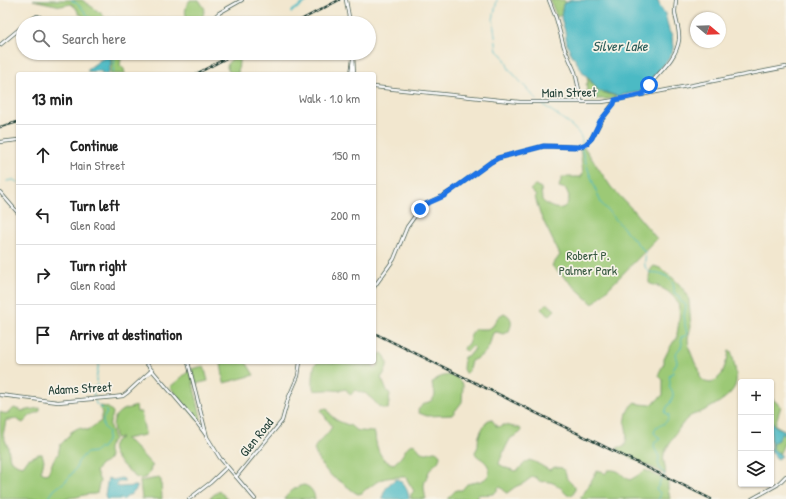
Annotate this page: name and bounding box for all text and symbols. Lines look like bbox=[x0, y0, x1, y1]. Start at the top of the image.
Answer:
north arrow bbox=[690, 12, 726, 48]
search box bbox=[16, 16, 376, 60]
icon: search bbox=[30, 27, 52, 49]
text: Search here bbox=[62, 28, 126, 49]
water label: Silver Lake bbox=[592, 36, 649, 55]
route start bbox=[640, 76, 658, 94]
street label: Main Street bbox=[541, 83, 597, 101]
text: 13 min bbox=[32, 87, 73, 110]
text: Walk · 1.0 km bbox=[299, 89, 360, 107]
text: Continue bbox=[70, 135, 118, 156]
icon: ahead bbox=[32, 144, 54, 166]
text: 150 m bbox=[332, 146, 360, 164]
text: Main Street bbox=[70, 156, 125, 174]
text: Turn left bbox=[70, 195, 120, 216]
route end bbox=[411, 200, 429, 218]
icon: left bbox=[32, 204, 54, 226]
text: 200 m bbox=[330, 206, 360, 224]
text: Glen Road bbox=[70, 216, 115, 234]
park label: Robert P. Palmer Park bbox=[559, 246, 618, 279]
text: Turn right bbox=[70, 255, 126, 276]
icon: right bbox=[32, 264, 54, 286]
text: 680 m bbox=[332, 266, 360, 284]
text: Glen Road bbox=[70, 276, 115, 294]
icon: arrive bbox=[32, 324, 54, 346]
text: Arrive at destination bbox=[70, 324, 182, 345]
street label: Adams Street bbox=[48, 377, 113, 399]
map controls bbox=[738, 379, 774, 487]
button: + bbox=[738, 379, 774, 415]
street label: Glen Road bbox=[235, 414, 277, 460]
button: − bbox=[738, 415, 774, 451]
button: layers bbox=[738, 451, 774, 487]

